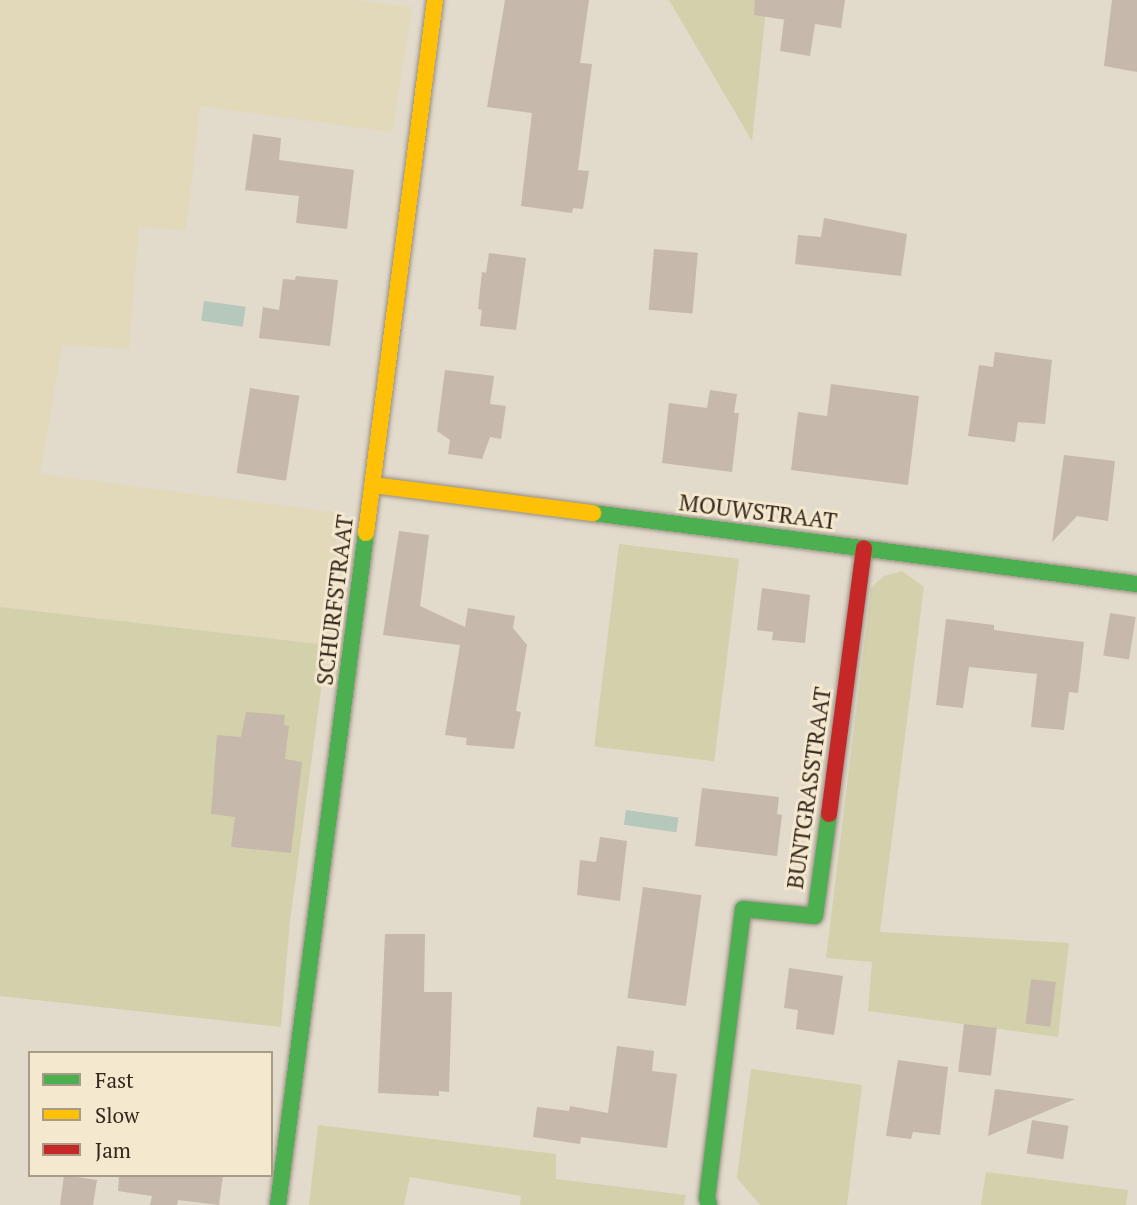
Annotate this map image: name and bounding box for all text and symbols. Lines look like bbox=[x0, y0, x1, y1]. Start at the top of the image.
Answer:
street label: MOUWSTRAAT bbox=[677, 489, 839, 535]
street label: SCHURFSTRAAT bbox=[311, 513, 359, 687]
street label: BUNTGRASSTRAAT bbox=[781, 685, 837, 891]
legend bbox=[28, 1051, 273, 1177]
text: Fast bbox=[95, 1066, 134, 1094]
text: Slow bbox=[95, 1101, 139, 1129]
text: Jam bbox=[95, 1136, 131, 1164]

